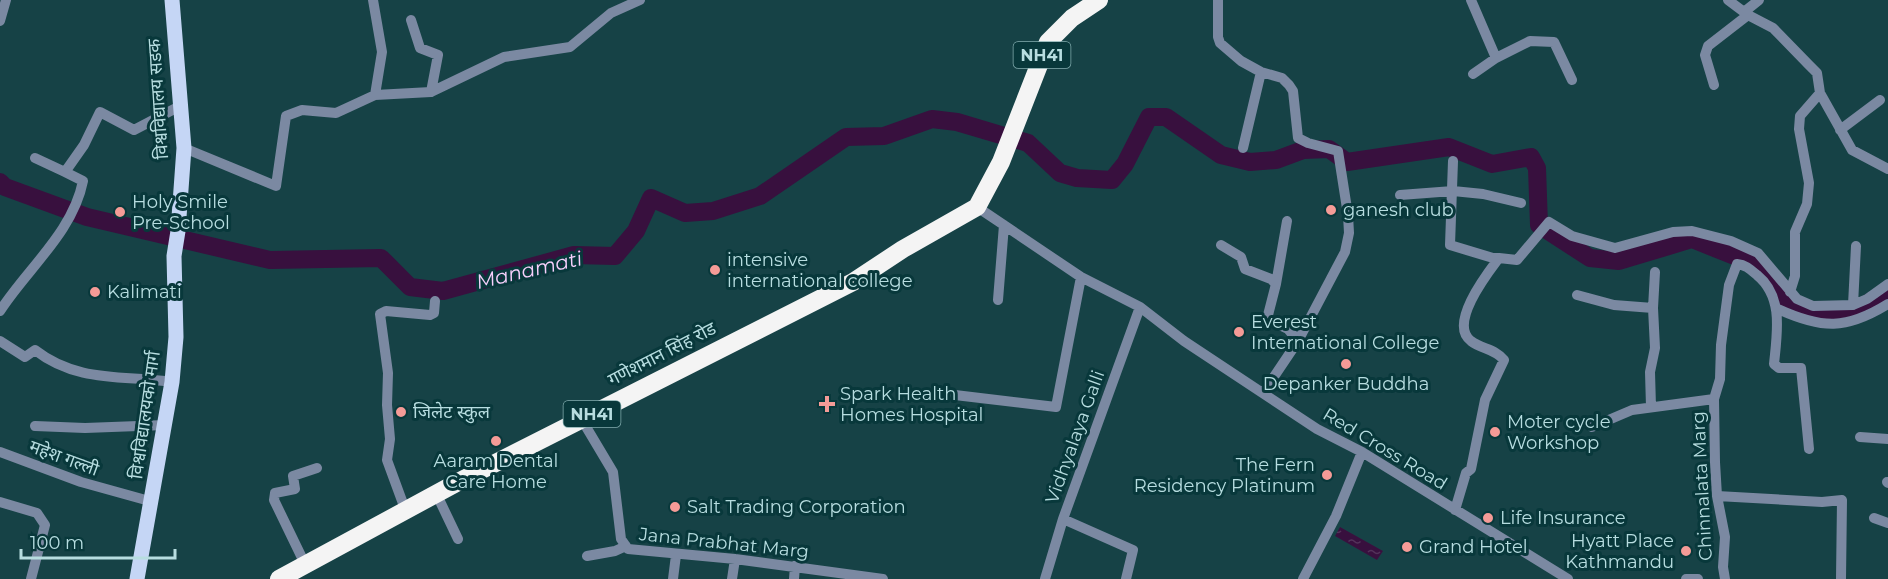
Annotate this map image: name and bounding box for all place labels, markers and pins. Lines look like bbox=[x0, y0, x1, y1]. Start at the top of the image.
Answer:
place label: Holy Smile Pre-School bbox=[132, 191, 230, 234]
place label: ganesh club bbox=[1343, 199, 1454, 221]
marker: ganesh club bbox=[1324, 203, 1338, 217]
marker: Holy Smile Pre-School bbox=[113, 205, 127, 219]
place label: intensive international college bbox=[727, 249, 913, 292]
marker: intensive international college bbox=[708, 263, 722, 277]
place label: Kalimati bbox=[107, 281, 182, 303]
marker: Kalimati bbox=[88, 285, 102, 299]
place label: Everest International College bbox=[1251, 311, 1440, 354]
marker: Everest International College bbox=[1232, 325, 1246, 339]
marker: Depanker Buddha bbox=[1339, 357, 1353, 371]
place label: Depanker Buddha bbox=[1263, 373, 1429, 395]
place label: Spark Health Homes Hospital bbox=[840, 383, 983, 426]
marker: Spark Health Homes Hospital bbox=[818, 395, 836, 413]
place label: जिलेट स्कुल bbox=[413, 401, 491, 424]
marker: जिलेट स्कुल bbox=[394, 405, 408, 419]
place label: Moter cycle Workshop bbox=[1507, 411, 1611, 454]
marker: Moter cycle Workshop bbox=[1488, 425, 1502, 439]
marker: Aaram Dental Care Home bbox=[489, 434, 503, 448]
place label: Aaram Dental Care Home bbox=[434, 450, 558, 493]
place label: The Fern Residency Platinum bbox=[1134, 454, 1315, 497]
marker: The Fern Residency Platinum bbox=[1320, 468, 1334, 482]
place label: Salt Trading Corporation bbox=[687, 496, 906, 518]
marker: Salt Trading Corporation bbox=[668, 500, 682, 514]
place label: Life Insurance bbox=[1500, 507, 1626, 529]
marker: Life Insurance bbox=[1481, 511, 1495, 525]
place label: Hyatt Place Kathmandu bbox=[1565, 530, 1674, 573]
place label: Grand Hotel bbox=[1419, 536, 1528, 558]
marker: Grand Hotel bbox=[1400, 540, 1414, 554]
marker: Hyatt Place Kathmandu bbox=[1679, 544, 1693, 558]

